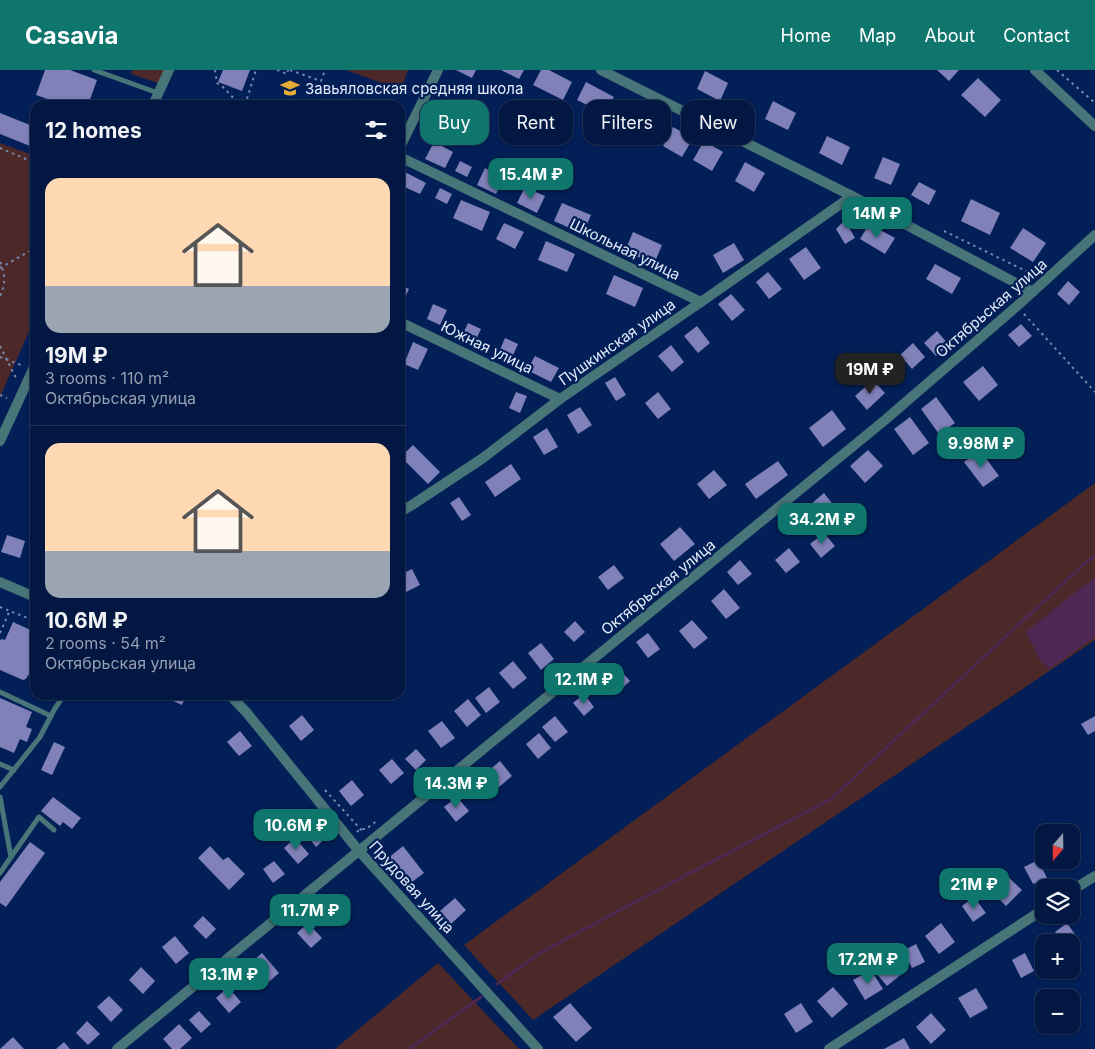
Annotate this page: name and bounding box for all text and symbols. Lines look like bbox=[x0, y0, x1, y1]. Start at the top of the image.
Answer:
text: Casavia bbox=[25, 21, 118, 50]
text: Home bbox=[781, 25, 831, 46]
text: Map bbox=[859, 25, 896, 46]
text: About bbox=[924, 25, 975, 46]
text: Contact bbox=[1003, 25, 1070, 46]
school or university icon: Завьяловская средняя школа bbox=[279, 77, 301, 99]
place label: Завьяловская средняя школа bbox=[305, 79, 523, 98]
chip: Buy bbox=[420, 100, 489, 145]
chip: Rent bbox=[499, 100, 573, 145]
chip: Filters bbox=[583, 100, 671, 145]
chip: New bbox=[681, 100, 755, 145]
icon: filters bbox=[362, 116, 390, 144]
text: 12 homes bbox=[45, 118, 142, 143]
pin: 15.4M ₽ bbox=[485, 158, 577, 200]
text: 15.4M ₽ bbox=[499, 164, 563, 184]
pin: 14M ₽ bbox=[842, 196, 912, 239]
text: 14M ₽ bbox=[853, 203, 901, 223]
icon: home bbox=[173, 210, 263, 300]
street label: Школьная улица bbox=[567, 214, 683, 284]
street label: Октябрьская улица bbox=[931, 254, 1051, 362]
street label: Пушкинская улица bbox=[555, 295, 679, 389]
street label: Южная улица bbox=[438, 317, 536, 377]
text: 19M ₽ bbox=[45, 343, 108, 368]
pin: 19M ₽ bbox=[835, 352, 905, 395]
text: 19M ₽ bbox=[846, 359, 894, 379]
text: 3 rooms · 110 m² bbox=[45, 368, 169, 388]
text: Октябрьская улица bbox=[45, 388, 196, 408]
pin: 9.98M ₽ bbox=[935, 426, 1027, 469]
text: 9.98M ₽ bbox=[948, 433, 1014, 453]
icon: home bbox=[173, 476, 263, 566]
pin: 34.2M ₽ bbox=[776, 502, 868, 545]
text: 34.2M ₽ bbox=[789, 509, 855, 529]
street label: Октябрьская улица bbox=[597, 535, 719, 639]
text: 10.6M ₽ bbox=[45, 608, 128, 633]
text: 2 rooms · 54 m² bbox=[45, 633, 166, 653]
text: Октябрьская улица bbox=[45, 653, 196, 673]
pin: 12.1M ₽ bbox=[538, 662, 630, 705]
text: 12.1M ₽ bbox=[555, 669, 613, 689]
pin: 14.3M ₽ bbox=[410, 766, 502, 809]
text: 14.3M ₽ bbox=[424, 773, 488, 793]
pin: 10.6M ₽ bbox=[250, 808, 342, 851]
text: 10.6M ₽ bbox=[264, 815, 328, 835]
north arrow bbox=[1035, 824, 1080, 869]
map controls bbox=[1035, 824, 1080, 1034]
street label: Прудовая улица bbox=[365, 837, 459, 937]
pin: 21M ₽ bbox=[939, 868, 1009, 910]
text: 21M ₽ bbox=[950, 874, 998, 894]
button: layers bbox=[1035, 879, 1080, 924]
pin: 11.7M ₽ bbox=[264, 894, 356, 936]
text: 11.7M ₽ bbox=[281, 900, 339, 920]
button: + bbox=[1035, 934, 1080, 979]
pin: 17.2M ₽ bbox=[822, 942, 914, 985]
text: 17.2M ₽ bbox=[838, 949, 898, 969]
pin: 13.1M ₽ bbox=[183, 958, 275, 1000]
text: 13.1M ₽ bbox=[200, 964, 258, 984]
button: − bbox=[1035, 989, 1080, 1034]

